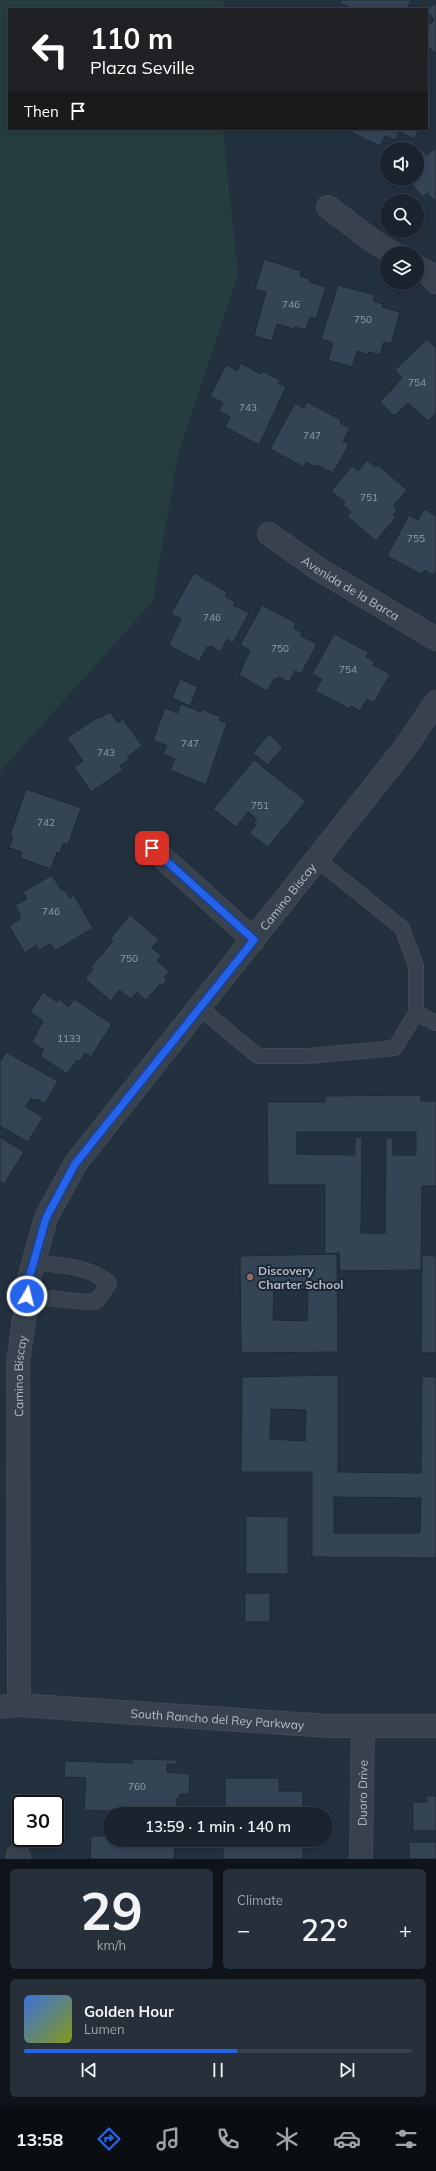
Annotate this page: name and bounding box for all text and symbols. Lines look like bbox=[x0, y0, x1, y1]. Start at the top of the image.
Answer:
text: 110 m bbox=[90, 21, 173, 56]
icon: left bbox=[24, 24, 76, 76]
text: Plaza Seville bbox=[90, 56, 195, 79]
icon: arrive bbox=[67, 100, 89, 122]
text: Then bbox=[24, 102, 59, 121]
map controls bbox=[380, 142, 424, 290]
button: sound bbox=[380, 142, 424, 186]
button: search bbox=[380, 194, 424, 238]
button: layers bbox=[380, 246, 424, 290]
house number: 746 bbox=[282, 298, 300, 311]
house number: 750 bbox=[354, 313, 372, 326]
house number: 754 bbox=[408, 376, 426, 389]
house number: 743 bbox=[239, 401, 257, 414]
house number: 747 bbox=[303, 429, 321, 442]
house number: 751 bbox=[360, 491, 378, 504]
house number: 755 bbox=[407, 532, 425, 545]
street label: Avenida de la Barca bbox=[299, 552, 402, 623]
house number: 746 bbox=[203, 611, 221, 624]
house number: 750 bbox=[271, 642, 289, 655]
house number: 754 bbox=[339, 663, 357, 676]
house number: 747 bbox=[181, 737, 199, 750]
house number: 743 bbox=[97, 746, 115, 759]
house number: 751 bbox=[251, 799, 269, 812]
house number: 742 bbox=[37, 816, 55, 829]
pin bbox=[135, 831, 169, 865]
icon: arrive bbox=[141, 837, 163, 859]
street label: Camino Biscay bbox=[256, 859, 319, 933]
house number: 746 bbox=[42, 905, 60, 918]
house number: 750 bbox=[120, 952, 138, 965]
house number: 1133 bbox=[57, 1032, 81, 1045]
place label: Discovery Charter School bbox=[258, 1263, 343, 1292]
marker: Discovery Charter School bbox=[245, 1272, 255, 1282]
position arrow bbox=[6, 1275, 48, 1317]
street label: Camino Biscay bbox=[11, 1334, 29, 1417]
street label: South Rancho del Rey Parkway bbox=[130, 1705, 305, 1732]
street label: Duoro Drive bbox=[354, 1760, 370, 1826]
house number: 760 bbox=[128, 1780, 146, 1793]
speed limit sign: 30 bbox=[12, 1795, 64, 1847]
text: 13:59 · 1 min · 140 m bbox=[145, 1817, 291, 1836]
text: 29 bbox=[80, 1878, 143, 1943]
text: Climate bbox=[237, 1892, 283, 1908]
text: 22° bbox=[301, 1911, 348, 1949]
text: − bbox=[237, 1916, 250, 1944]
text: + bbox=[399, 1916, 412, 1944]
text: km/h bbox=[97, 1937, 126, 1953]
text: Golden Hour bbox=[84, 2002, 174, 2021]
text: Lumen bbox=[84, 2021, 125, 2037]
icon: previous bbox=[78, 2059, 100, 2081]
icon: pause bbox=[207, 2059, 229, 2081]
icon: next bbox=[336, 2059, 358, 2081]
icon: directions bbox=[95, 2125, 123, 2153]
icon: music bbox=[154, 2125, 182, 2153]
icon: phone bbox=[214, 2125, 242, 2153]
icon: climate bbox=[273, 2125, 301, 2153]
icon: car bbox=[333, 2125, 361, 2153]
icon: filters bbox=[392, 2125, 420, 2153]
text: 13:58 bbox=[16, 2128, 63, 2151]

